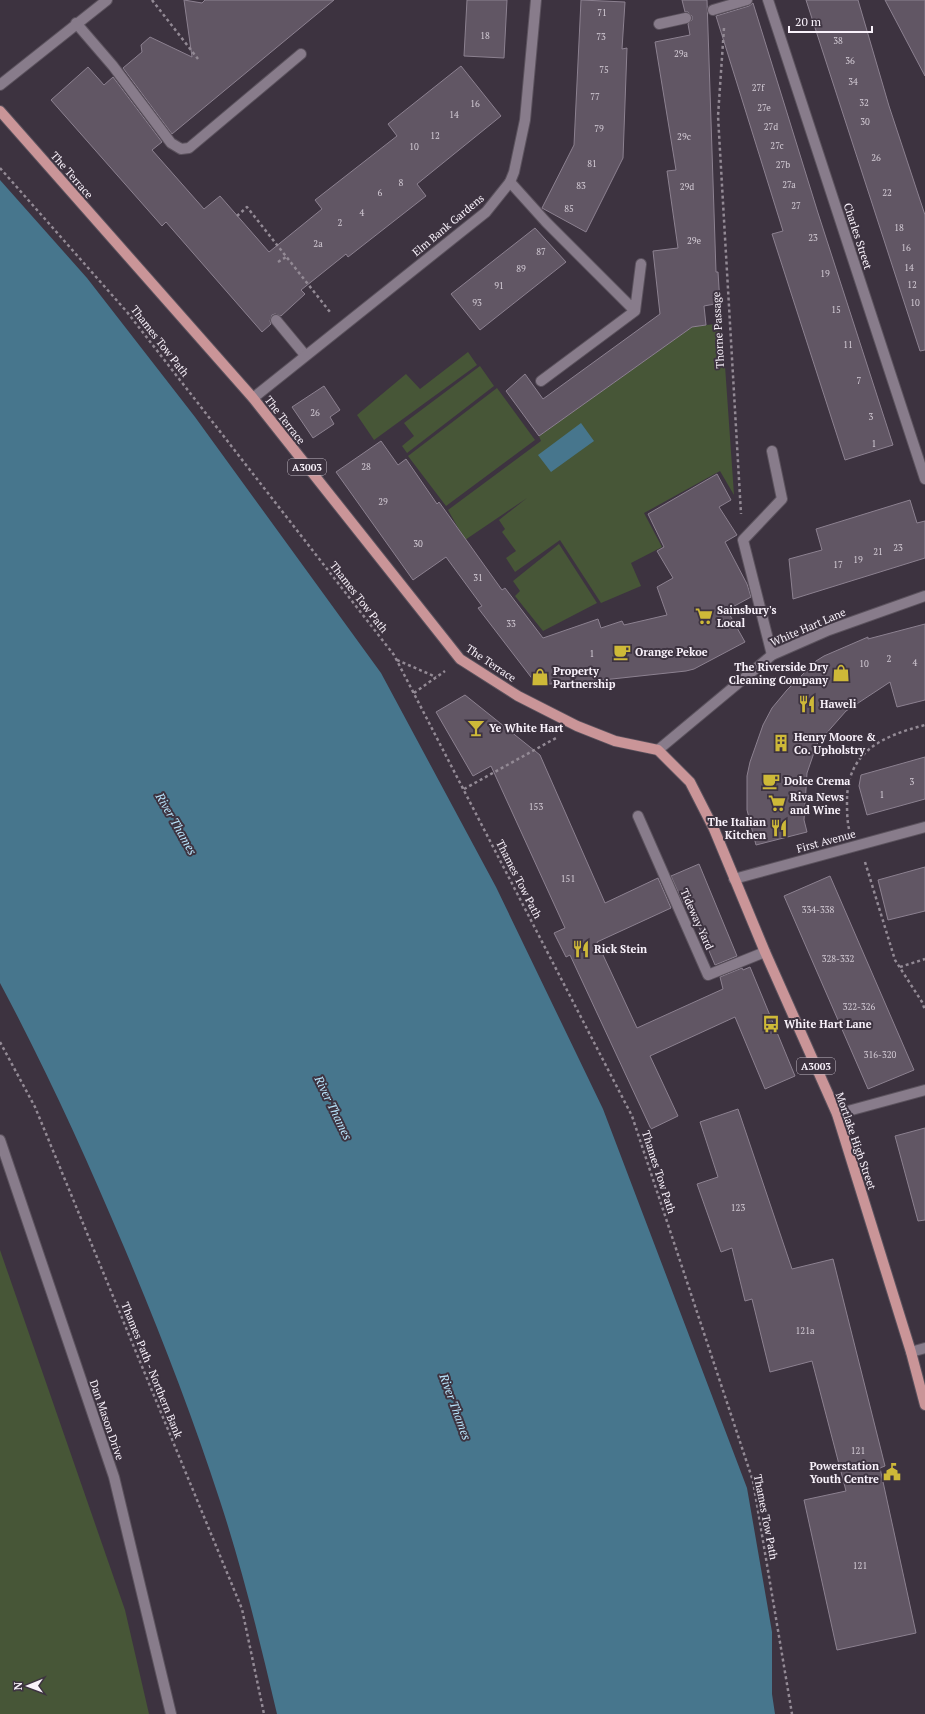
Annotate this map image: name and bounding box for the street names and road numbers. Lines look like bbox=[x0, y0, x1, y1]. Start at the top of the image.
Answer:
street label: The Terrace bbox=[48, 149, 96, 202]
street label: Elm Bank Gardens bbox=[409, 191, 487, 259]
street label: Charles Street bbox=[841, 201, 875, 271]
street label: Thorne Passage bbox=[709, 291, 727, 369]
street label: Thames Tow Path bbox=[128, 303, 193, 380]
street label: The Terrace bbox=[262, 393, 309, 447]
road number: A3003 bbox=[288, 459, 326, 475]
street label: Thames Tow Path bbox=[327, 559, 392, 636]
street label: White Hart Lane bbox=[768, 605, 848, 649]
street label: The Terrace bbox=[463, 641, 519, 685]
street label: First Avenue bbox=[795, 826, 858, 856]
street label: Thames Tow Path bbox=[493, 837, 545, 921]
street label: Tideway Yard bbox=[677, 886, 717, 952]
road number: A3003 bbox=[797, 1058, 835, 1074]
street label: Mortlake High Street bbox=[833, 1090, 879, 1192]
street label: Thames Tow Path bbox=[639, 1129, 679, 1216]
street label: Thames Path - Northern Bank bbox=[118, 1300, 186, 1440]
street label: Dan Mason Drive bbox=[87, 1378, 127, 1462]
street label: Thames Tow Path bbox=[751, 1473, 781, 1561]

